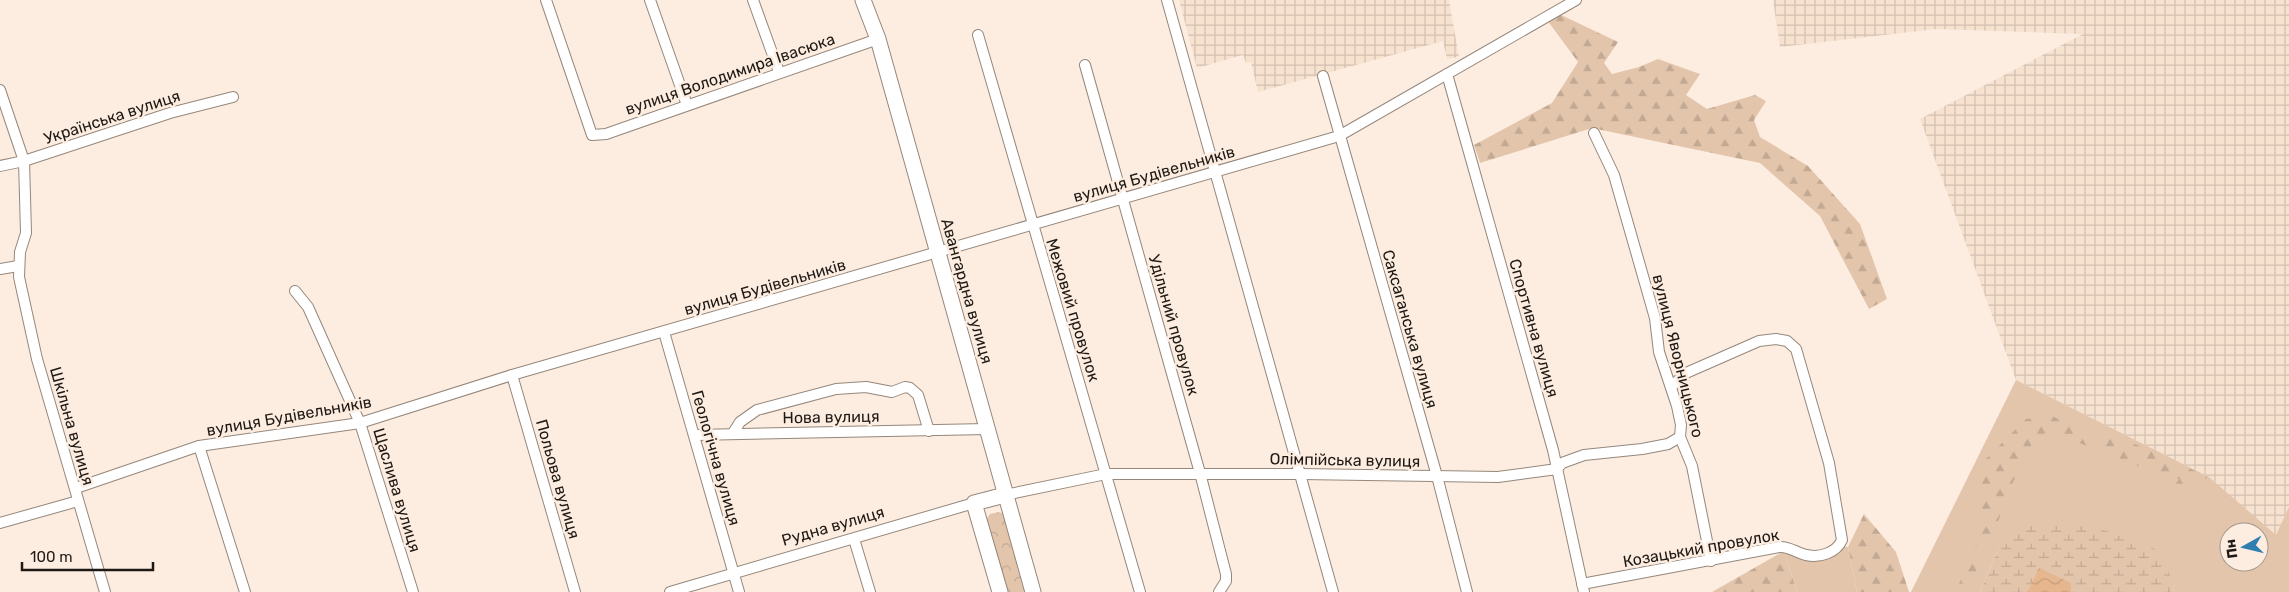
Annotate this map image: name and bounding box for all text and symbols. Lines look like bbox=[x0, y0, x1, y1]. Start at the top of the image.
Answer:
street label: вулиця Володимира Івасюка bbox=[623, 29, 837, 119]
street label: Українська вулиця bbox=[41, 86, 183, 148]
street label: вулиця Будівельників bbox=[1071, 142, 1237, 206]
street label: Авангардна вулиця bbox=[937, 216, 997, 366]
street label: Межовий провулок bbox=[1042, 236, 1104, 384]
street label: Саксаганська вулиця bbox=[1378, 248, 1442, 410]
street label: Удільний провулок bbox=[1145, 252, 1203, 398]
street label: вулиця Будівельників bbox=[682, 255, 848, 319]
street label: Спортивна вулиця bbox=[1505, 257, 1563, 399]
street label: вулиця Яворницького bbox=[1648, 272, 1708, 440]
street label: Шкільна вулиця bbox=[46, 365, 98, 487]
street label: Геологічна вулиця bbox=[688, 388, 744, 528]
street label: вулиця Будівельників bbox=[205, 392, 373, 440]
street label: Нова вулиця bbox=[782, 407, 880, 427]
street label: Польова вулиця bbox=[532, 417, 584, 541]
street label: Щаслива вулиця bbox=[369, 426, 425, 554]
street label: Олімпійська вулиця bbox=[1269, 449, 1421, 471]
street label: Рудна вулиця bbox=[779, 502, 887, 550]
north arrow bbox=[2219, 522, 2269, 572]
street label: Козацький провулок bbox=[1621, 525, 1781, 571]
text: Пн bbox=[2222, 538, 2241, 560]
scale bar bbox=[22, 540, 154, 572]
text: 100 m bbox=[30, 548, 72, 566]

